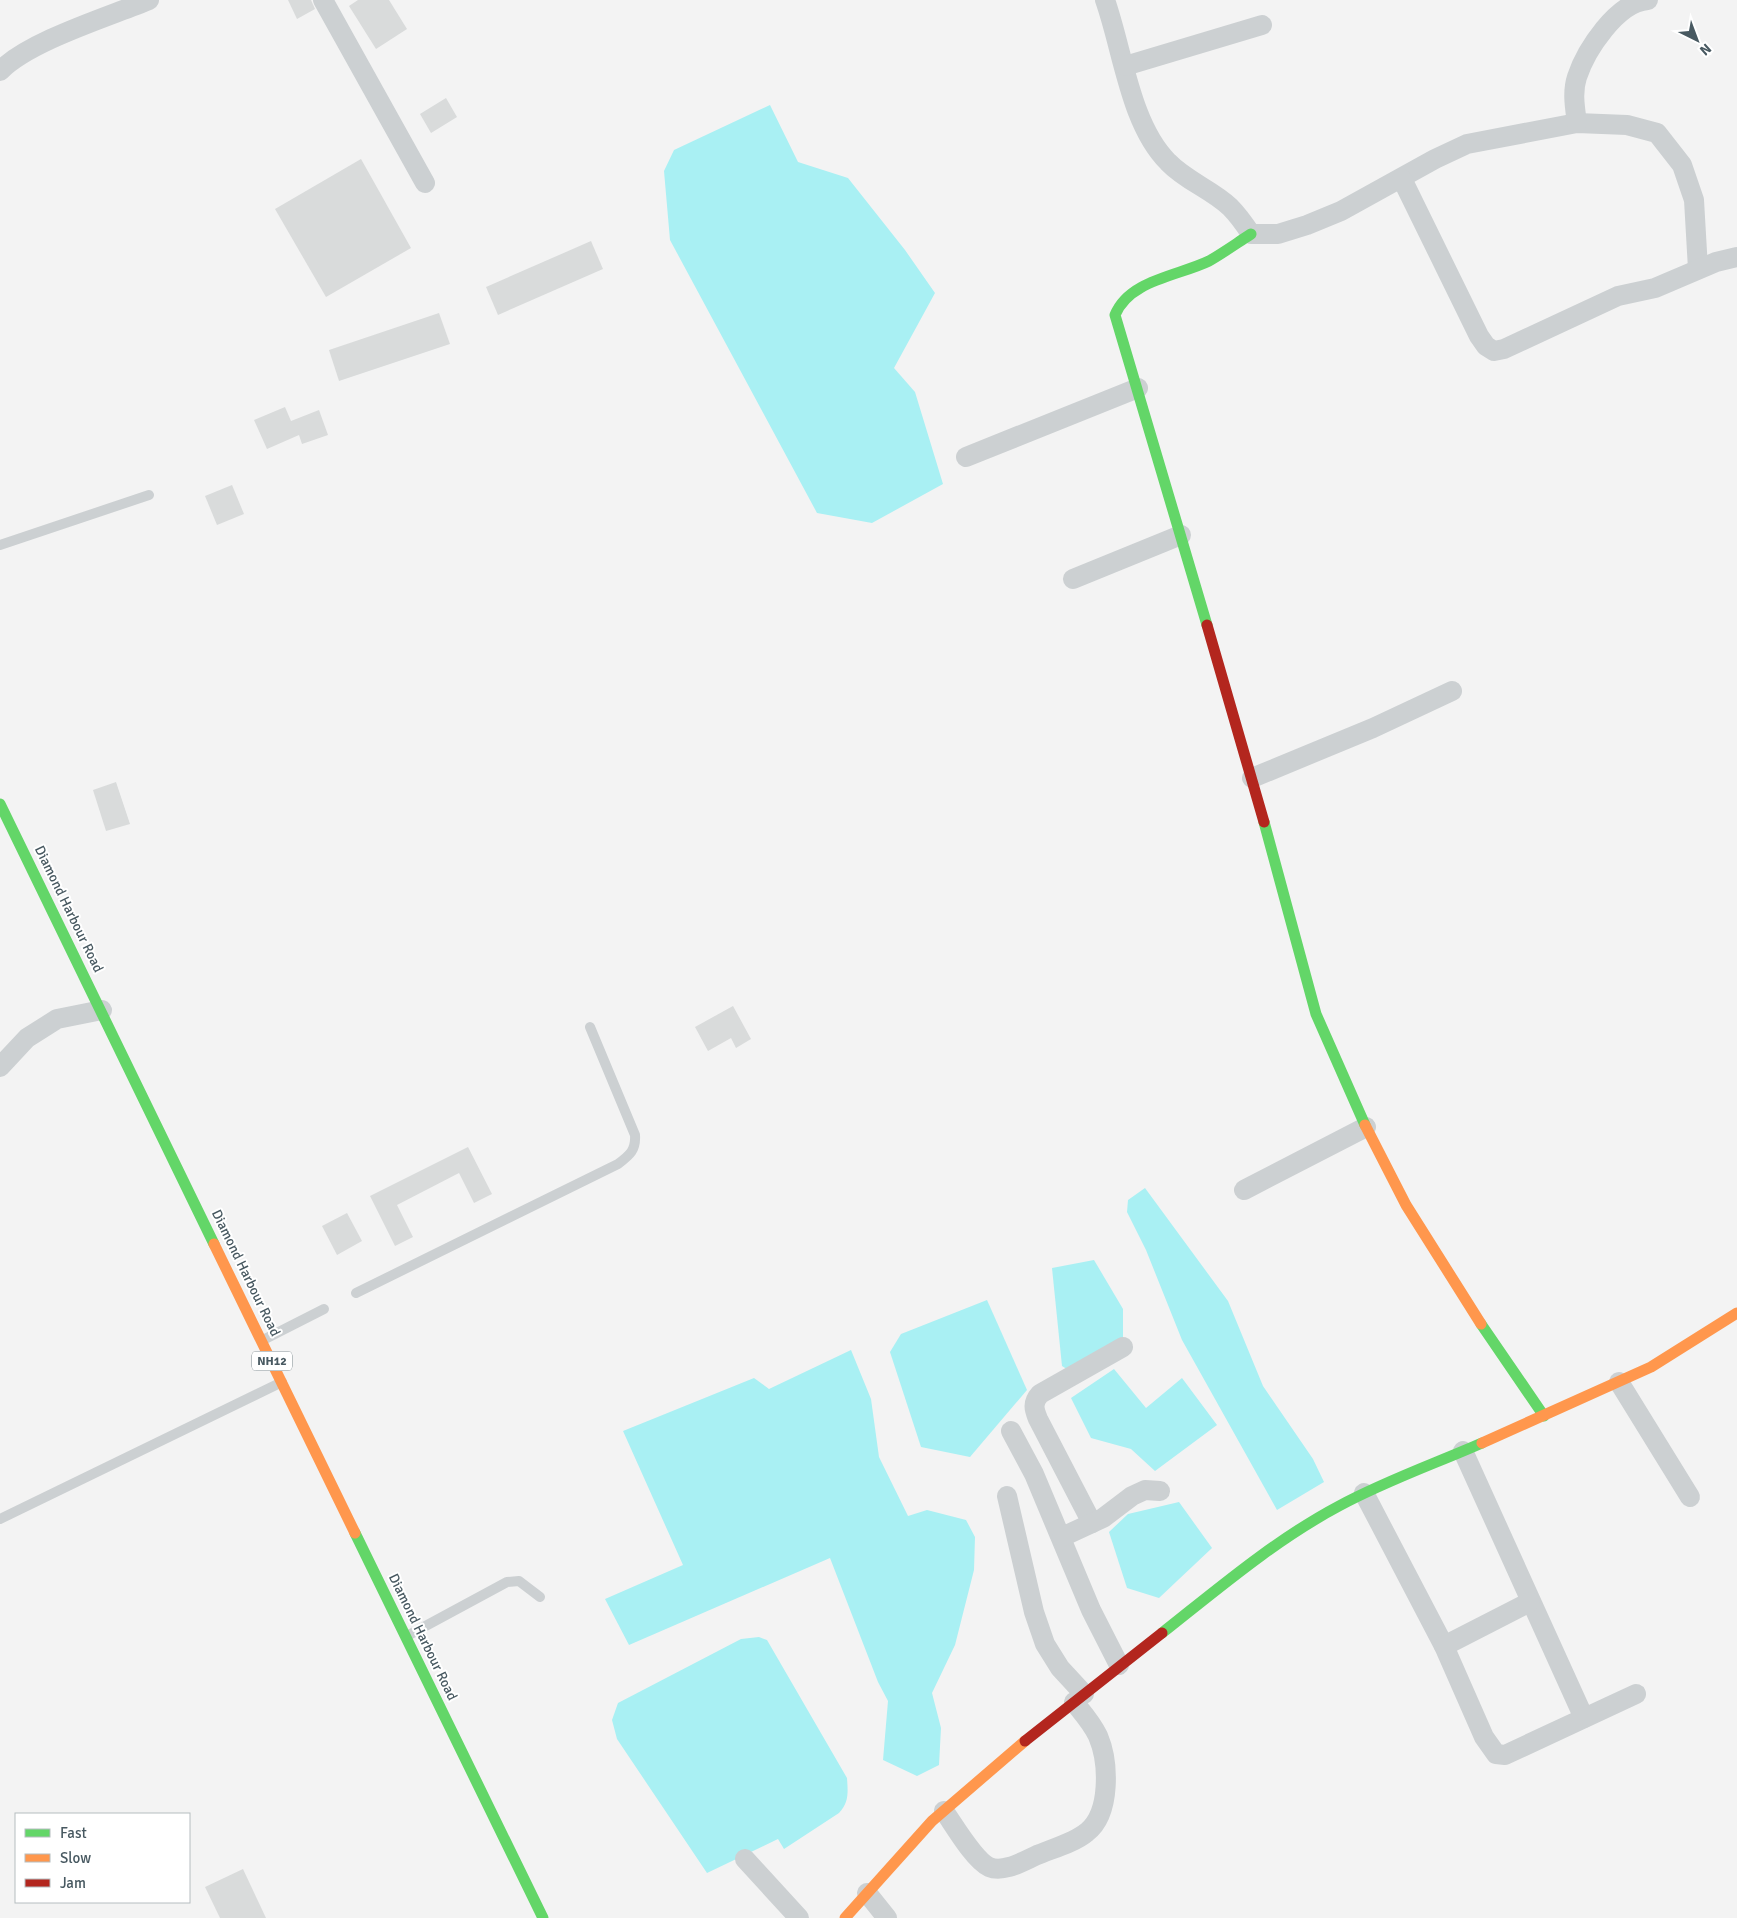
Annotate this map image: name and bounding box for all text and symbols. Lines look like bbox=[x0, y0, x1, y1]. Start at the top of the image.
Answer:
north arrow bbox=[1672, 15, 1722, 65]
text: N bbox=[1696, 40, 1715, 59]
street label: Diamond Harbour Road bbox=[31, 843, 107, 975]
street label: Diamond Harbour Road bbox=[208, 1207, 284, 1339]
road number: NH12 bbox=[252, 1352, 292, 1370]
street label: Diamond Harbour Road bbox=[385, 1571, 461, 1703]
legend bbox=[15, 1813, 190, 1903]
text: Fast bbox=[60, 1824, 87, 1842]
text: Slow bbox=[60, 1849, 91, 1867]
text: Jam bbox=[60, 1874, 86, 1892]

